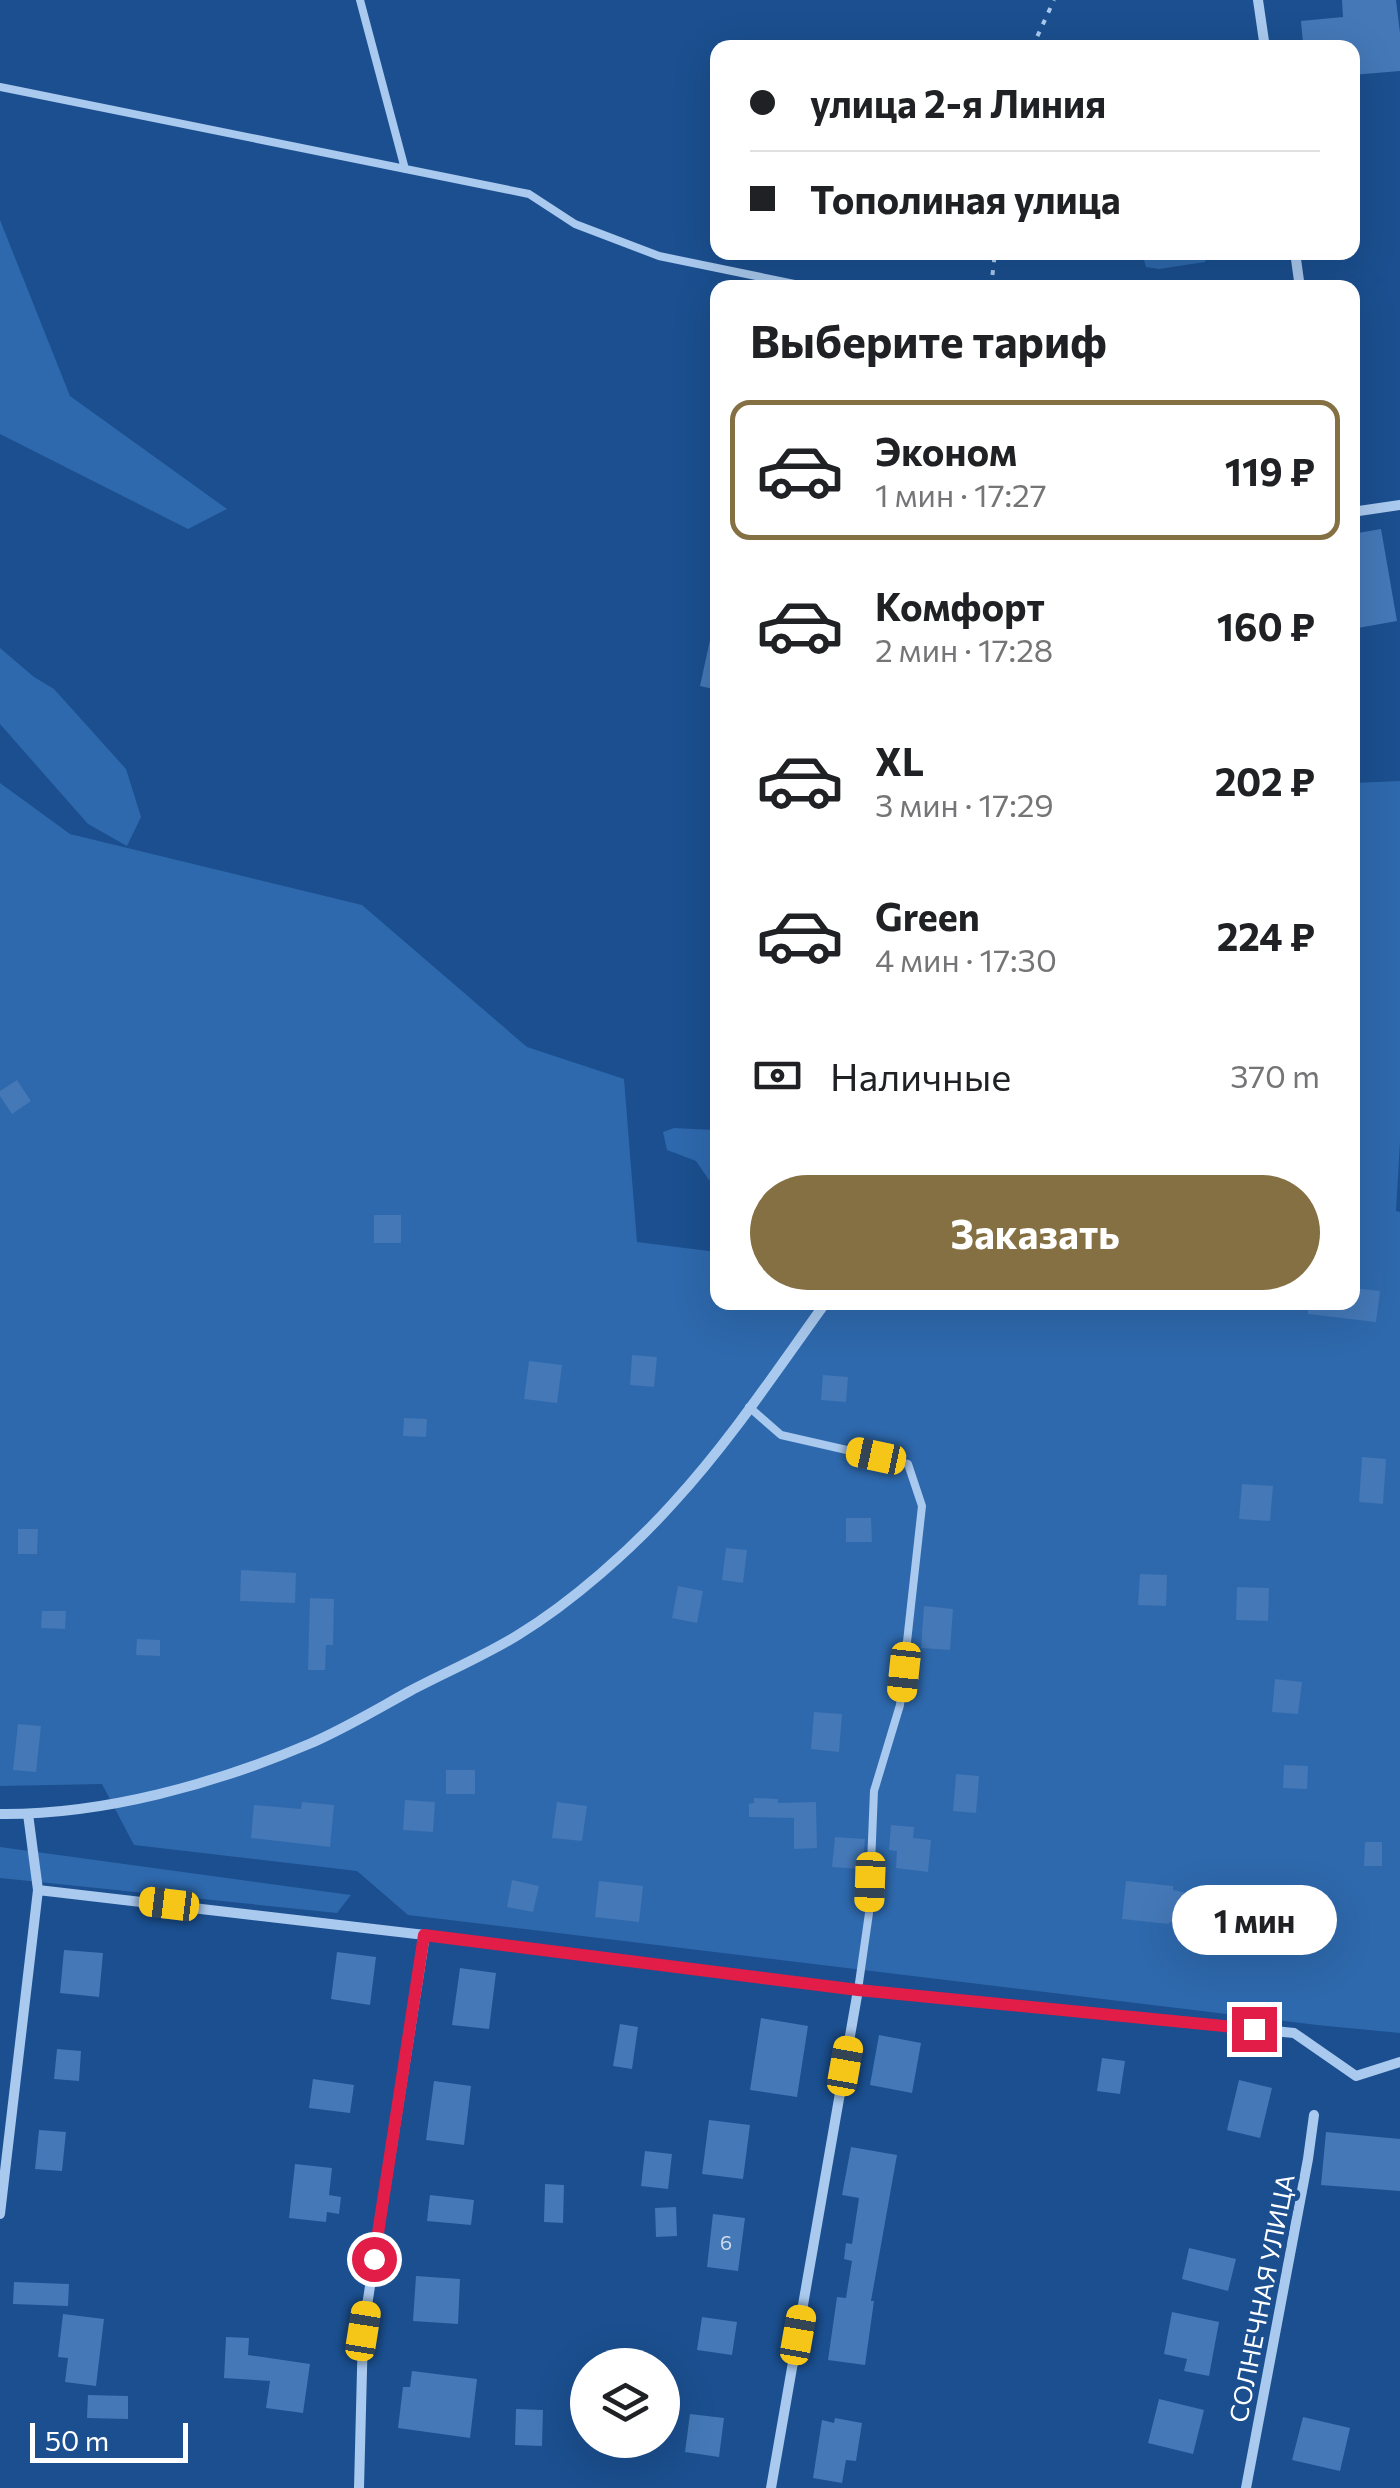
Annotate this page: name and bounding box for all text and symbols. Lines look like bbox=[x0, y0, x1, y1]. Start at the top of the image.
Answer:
text: улица 2-я Линия bbox=[810, 79, 1106, 126]
text: Тополиная улица bbox=[810, 175, 1121, 222]
text: Выберите тариф bbox=[750, 312, 1107, 367]
icon: car bbox=[755, 425, 845, 515]
text: Эконом bbox=[875, 427, 1017, 474]
text: 119 ₽ bbox=[1225, 447, 1315, 494]
text: 1 мин · 17:27 bbox=[875, 474, 1047, 514]
icon: car bbox=[755, 580, 845, 670]
text: Комфорт bbox=[875, 582, 1045, 629]
text: 160 ₽ bbox=[1217, 602, 1315, 649]
text: 2 мин · 17:28 bbox=[875, 629, 1053, 669]
icon: car bbox=[755, 735, 845, 825]
text: XL bbox=[875, 737, 924, 784]
text: 202 ₽ bbox=[1215, 757, 1315, 804]
text: 3 мин · 17:29 bbox=[875, 784, 1054, 824]
icon: car bbox=[755, 890, 845, 980]
text: Green bbox=[875, 892, 980, 939]
text: 224 ₽ bbox=[1217, 912, 1315, 959]
text: 4 мин · 17:30 bbox=[875, 939, 1057, 979]
icon: cash bbox=[750, 1048, 805, 1103]
text: Наличные bbox=[830, 1052, 1011, 1099]
text: 370 m bbox=[1230, 1055, 1320, 1095]
button: Заказать bbox=[750, 1175, 1320, 1290]
car bbox=[844, 1435, 908, 1477]
car bbox=[886, 1641, 922, 1703]
car bbox=[854, 1851, 886, 1913]
callout: 1 мин bbox=[1172, 1884, 1336, 1954]
car bbox=[137, 1885, 201, 1923]
text: 1 мин bbox=[1214, 1900, 1295, 1940]
route end bbox=[1232, 2007, 1277, 2052]
car bbox=[825, 2034, 865, 2098]
street label: СОЛНЕЧНАЯ УЛИЦА bbox=[1222, 2171, 1300, 2425]
house number: 6 bbox=[720, 2230, 732, 2254]
route start bbox=[352, 2237, 397, 2282]
car bbox=[343, 2299, 383, 2363]
car bbox=[778, 2303, 818, 2367]
map controls bbox=[570, 2348, 680, 2458]
button: layers bbox=[570, 2348, 680, 2458]
scale bar bbox=[30, 2418, 188, 2462]
text: 50 m bbox=[45, 2423, 109, 2457]

